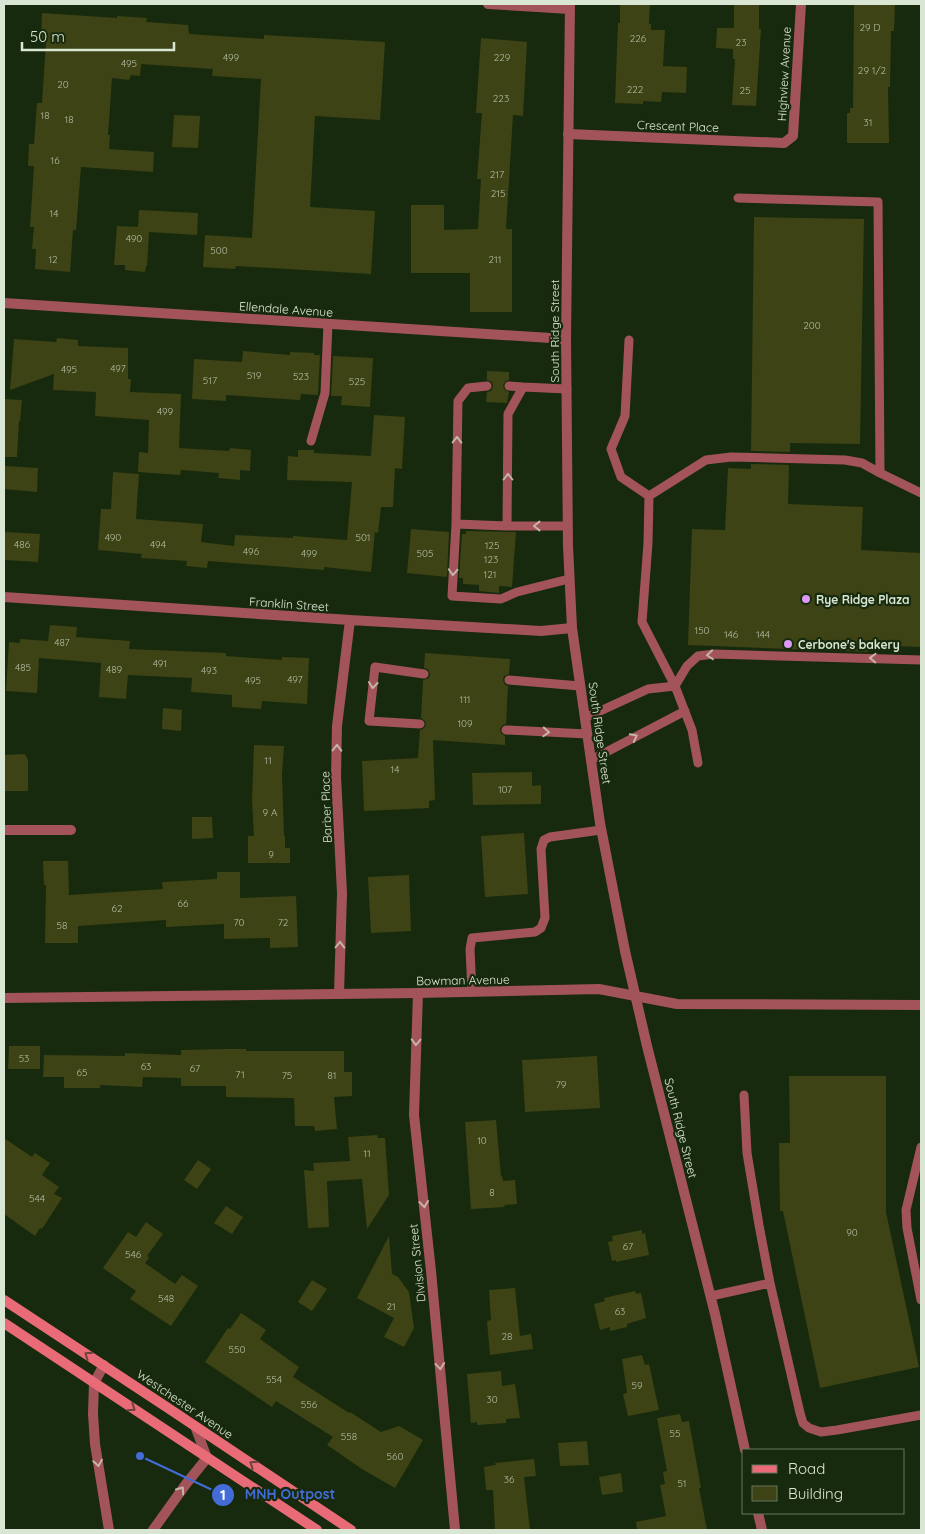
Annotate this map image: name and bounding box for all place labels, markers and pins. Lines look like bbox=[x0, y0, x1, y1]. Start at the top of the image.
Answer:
place label: Rye Ridge Plaza bbox=[816, 592, 910, 607]
marker: Rye Ridge Plaza bbox=[800, 593, 812, 605]
place label: Cerbone's bakery bbox=[798, 637, 900, 652]
marker: Cerbone's bakery bbox=[782, 638, 794, 650]
callout: MNH Outpost bbox=[210, 1480, 345, 1509]

